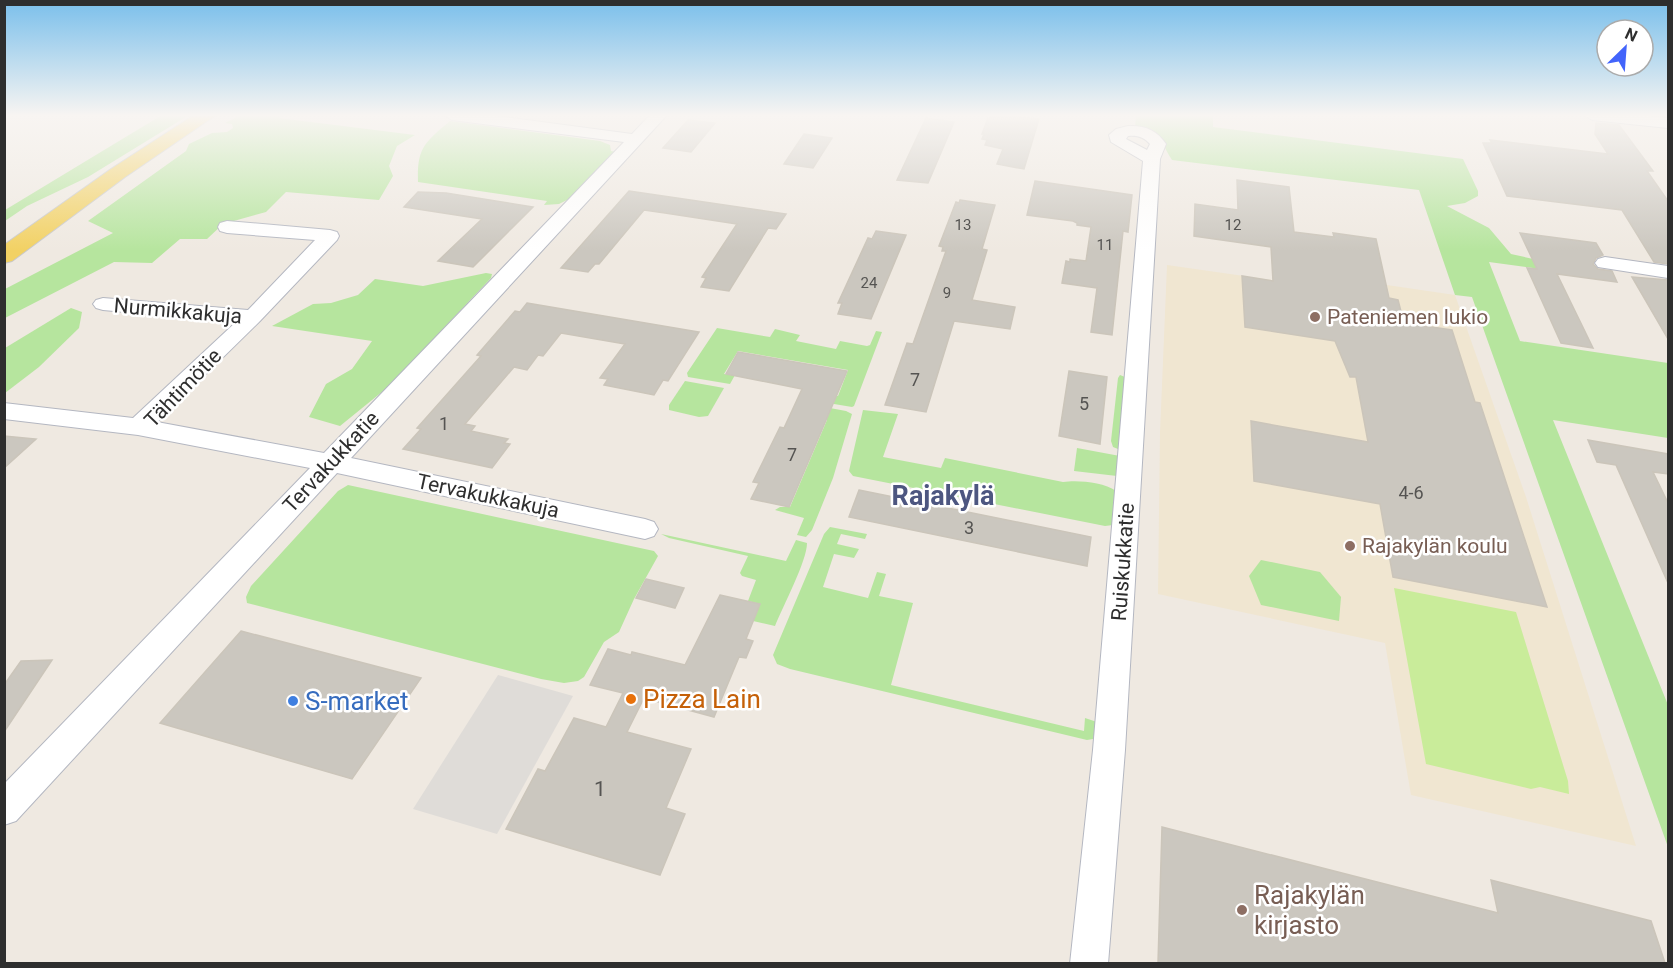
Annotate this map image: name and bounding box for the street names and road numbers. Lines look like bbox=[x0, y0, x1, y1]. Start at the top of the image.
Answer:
street label: Nurmikkakuja bbox=[113, 293, 243, 329]
street label: Tähtimötie bbox=[140, 344, 226, 432]
street label: Tervakukkatie bbox=[278, 406, 384, 518]
street label: Tervakukkakuja bbox=[415, 469, 561, 523]
street label: Ruiskukkatie bbox=[1107, 502, 1139, 622]

